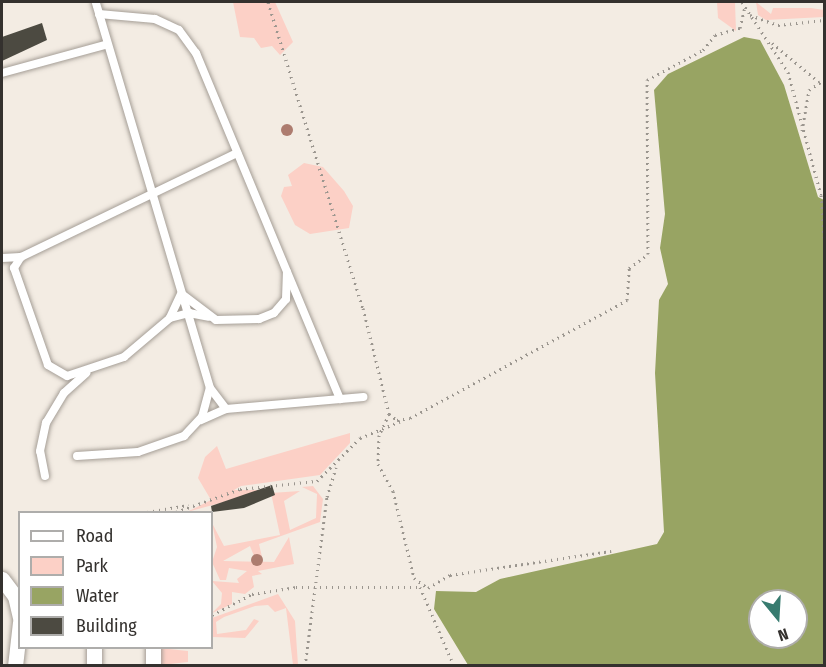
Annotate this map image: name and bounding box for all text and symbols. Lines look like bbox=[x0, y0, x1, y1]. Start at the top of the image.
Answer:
legend bbox=[18, 511, 213, 649]
text: Road bbox=[76, 525, 113, 547]
text: Park bbox=[76, 555, 108, 577]
text: Water bbox=[76, 585, 119, 607]
north arrow bbox=[748, 589, 808, 649]
text: Building bbox=[76, 615, 137, 637]
text: N bbox=[776, 624, 791, 645]

